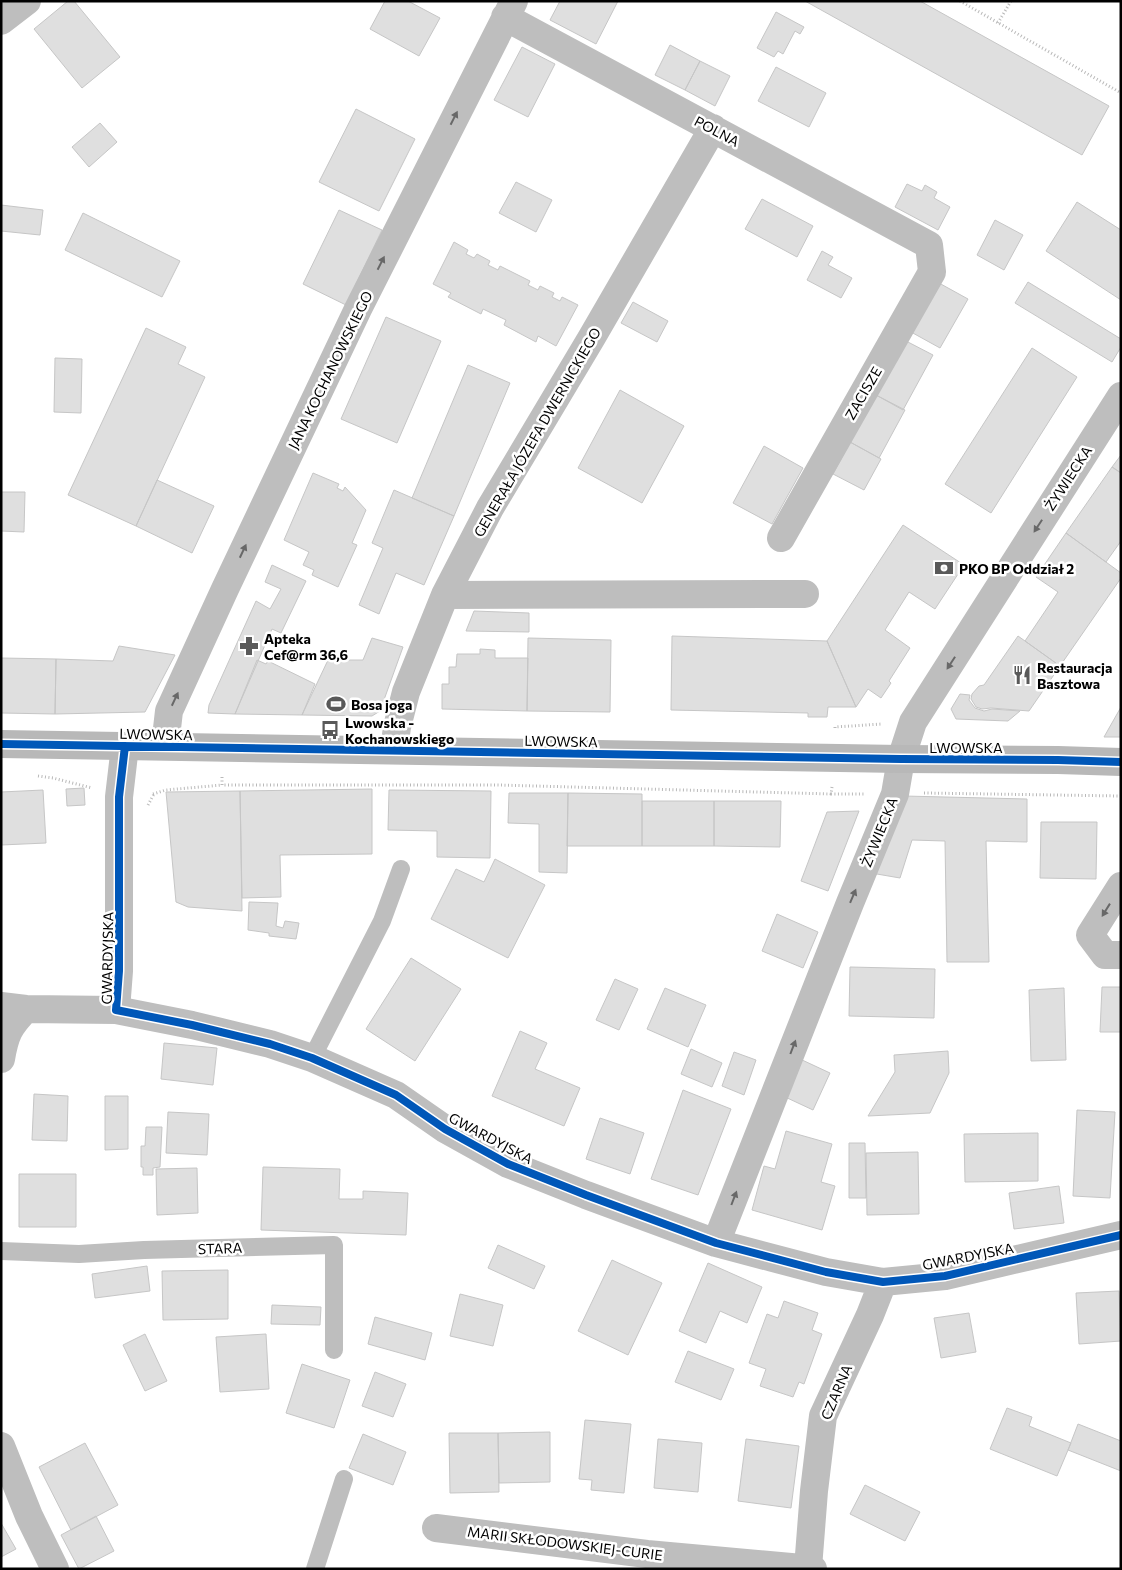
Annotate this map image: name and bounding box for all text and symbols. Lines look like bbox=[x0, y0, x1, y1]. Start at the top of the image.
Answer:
one-way arrow bbox=[450, 110, 458, 125]
street label: POLNA bbox=[692, 112, 743, 150]
one-way arrow bbox=[377, 256, 385, 270]
street label: JANA KOCHANOWSKIEGO bbox=[284, 288, 376, 452]
street label: GENERAŁA JÓZEFA DWERNICKIEGO bbox=[470, 324, 604, 540]
street label: ZACISZE bbox=[841, 364, 885, 422]
street label: ŻYWIECKA bbox=[1041, 442, 1095, 514]
one-way arrow bbox=[1033, 519, 1043, 532]
one-way arrow bbox=[239, 544, 247, 558]
bank icon: PKO BP Oddział 2 bbox=[933, 557, 955, 579]
place label: PKO BP Oddział 2 bbox=[959, 560, 1074, 577]
place label: Apteka Cef@rm 36,6 bbox=[264, 630, 348, 663]
pharmacy icon: Apteka Cef@rm 36,6 bbox=[238, 635, 260, 657]
one-way arrow bbox=[946, 656, 955, 669]
place label: Restauracja Basztowa bbox=[1037, 659, 1112, 692]
restaurant icon: Restauracja Basztowa bbox=[1011, 664, 1033, 686]
one-way arrow bbox=[171, 692, 179, 706]
sports icon: Bosa joga bbox=[325, 693, 347, 715]
place label: Bosa joga bbox=[351, 696, 412, 713]
place label: Lwowska - Kochanowskiego bbox=[345, 714, 454, 747]
bus stop icon: Lwowska - Kochanowskiego bbox=[319, 719, 341, 741]
street label: LWOWSKA bbox=[119, 725, 193, 743]
street label: LWOWSKA bbox=[524, 732, 598, 750]
street label: LWOWSKA bbox=[929, 739, 1003, 756]
street label: ŻYWIECKA bbox=[857, 794, 901, 869]
one-way arrow bbox=[850, 888, 857, 903]
one-way arrow bbox=[1101, 904, 1110, 917]
street label: GWARDYJSKA bbox=[98, 911, 116, 1005]
one-way arrow bbox=[790, 1040, 798, 1054]
street label: GWARDYJSKA bbox=[446, 1109, 536, 1167]
one-way arrow bbox=[730, 1190, 738, 1205]
street label: STARA bbox=[197, 1239, 243, 1257]
street label: GWARDYJSKA bbox=[921, 1239, 1015, 1273]
street label: CZARNA bbox=[817, 1362, 855, 1422]
street label: MARII SKŁODOWSKIEJ-CURIE bbox=[466, 1523, 664, 1563]

